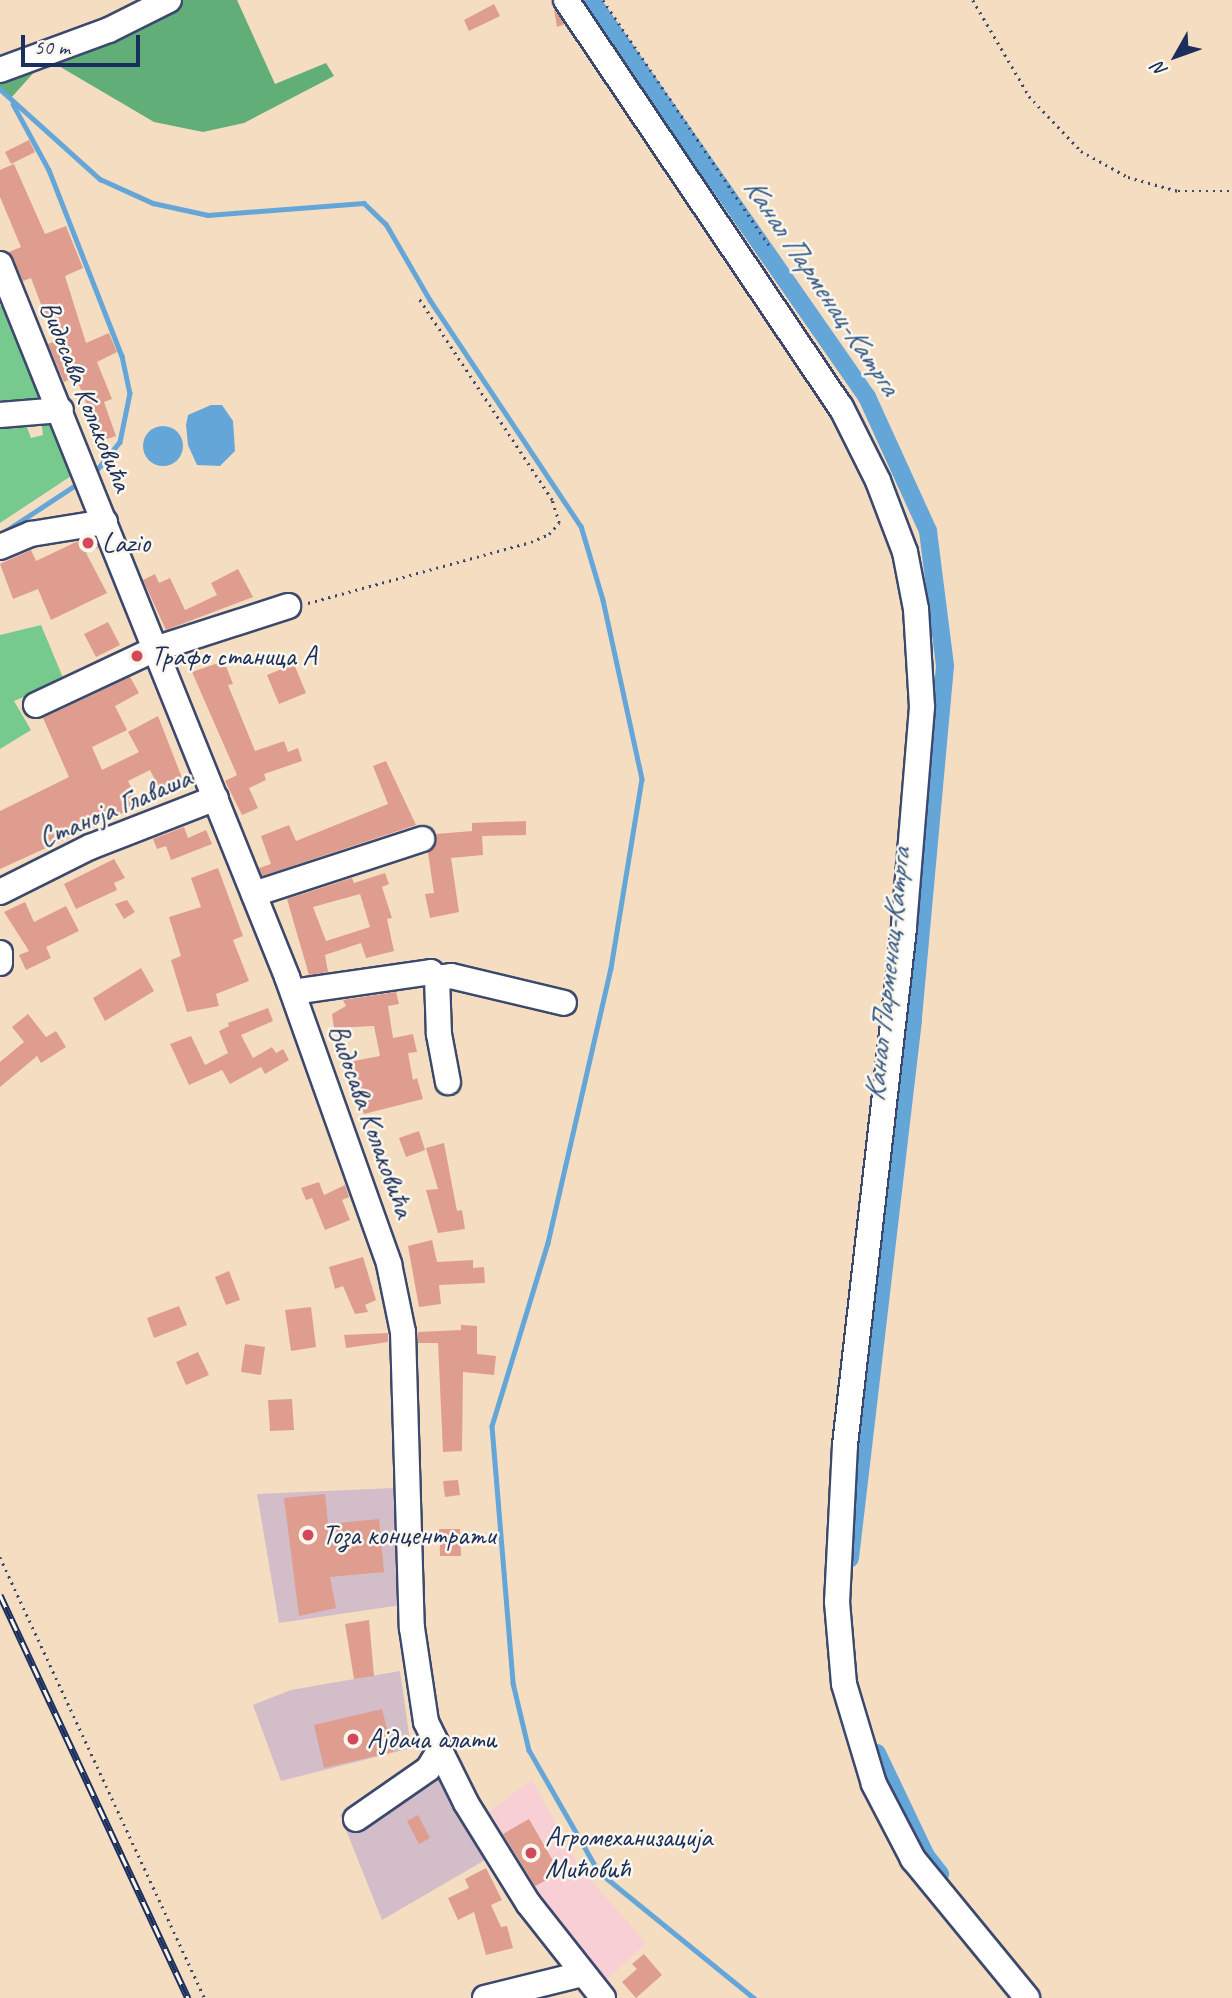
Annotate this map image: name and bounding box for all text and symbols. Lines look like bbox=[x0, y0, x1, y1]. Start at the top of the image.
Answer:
scale bar bbox=[24, 21, 144, 65]
north arrow bbox=[1141, 21, 1211, 91]
text: 50 m bbox=[34, 34, 70, 60]
text: N bbox=[1147, 57, 1173, 82]
water label: Канал Парменац-Катрга bbox=[735, 169, 909, 403]
street label: Видосава Колаковића bbox=[33, 297, 139, 495]
place label: Lazio bbox=[102, 526, 150, 560]
marker: Lazio bbox=[80, 535, 96, 551]
place label: Трафо станица А bbox=[151, 639, 323, 673]
marker: Трафо станица А bbox=[129, 648, 145, 664]
street label: Станоја Главаша bbox=[34, 761, 196, 855]
water label: Канал Парменац-Катрга bbox=[856, 845, 918, 1105]
street label: Видосава Колаковића bbox=[321, 1022, 421, 1220]
place label: Тоза концентрати bbox=[322, 1518, 494, 1552]
marker: Тоза концентрати bbox=[300, 1527, 316, 1543]
place label: Ајдача алати bbox=[367, 1722, 498, 1756]
marker: Ајдача алати bbox=[345, 1731, 361, 1747]
place label: Агромеханизација Мићовић bbox=[545, 1820, 712, 1886]
marker: Агромеханизација Мићовић bbox=[523, 1845, 539, 1861]

